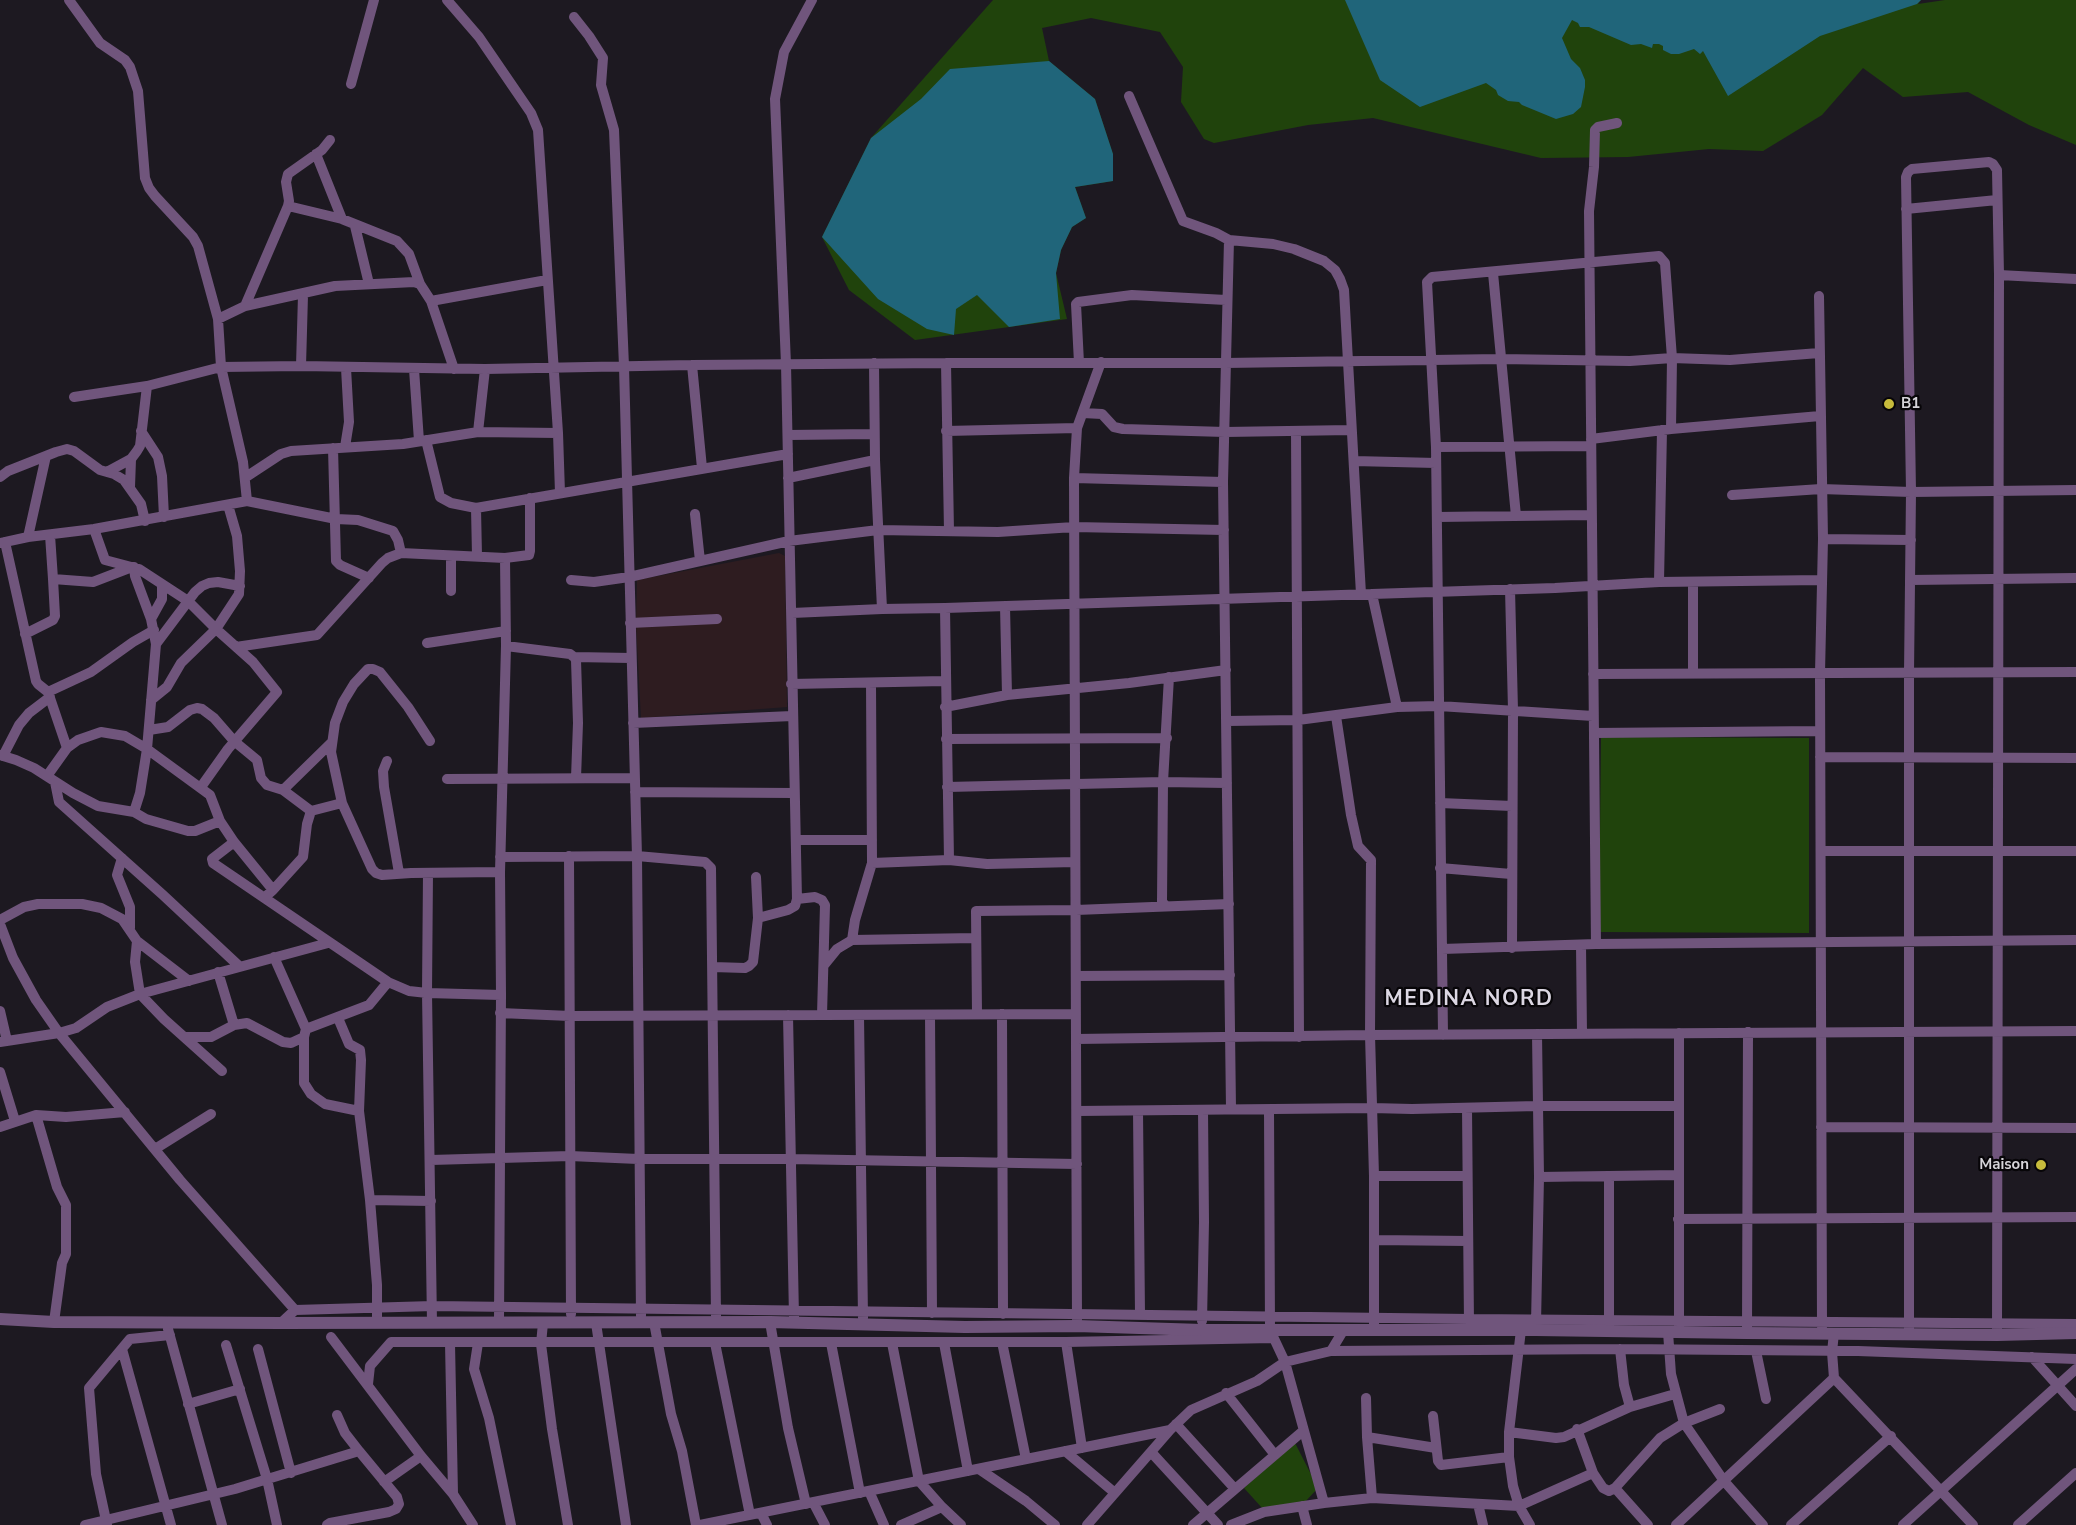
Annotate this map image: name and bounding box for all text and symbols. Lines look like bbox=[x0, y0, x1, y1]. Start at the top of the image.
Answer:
place label: B1 bbox=[1901, 395, 1920, 413]
marker: B1 bbox=[1882, 397, 1896, 411]
district label: MEDINA NORD bbox=[1385, 987, 1553, 1013]
place label: Maison bbox=[1979, 1156, 2029, 1174]
marker: Maison bbox=[2034, 1158, 2048, 1172]

